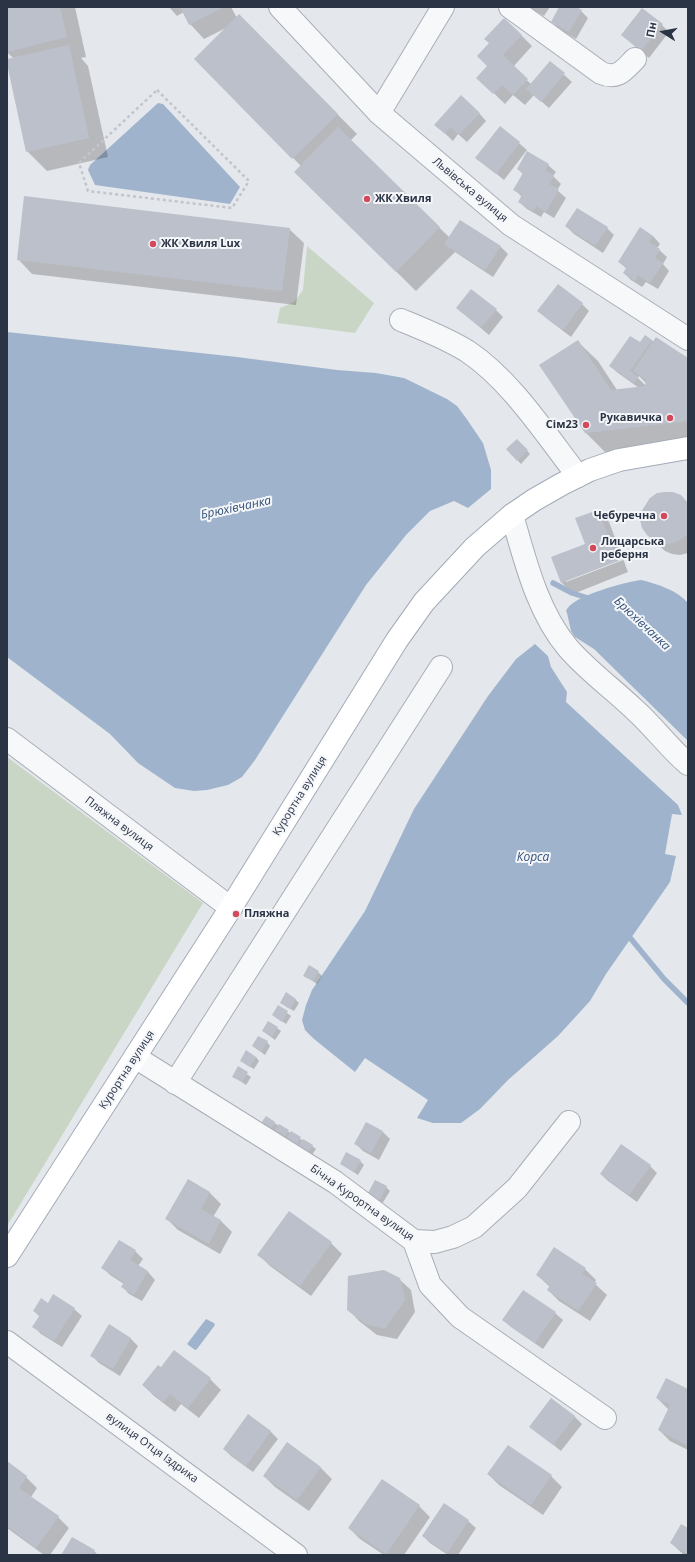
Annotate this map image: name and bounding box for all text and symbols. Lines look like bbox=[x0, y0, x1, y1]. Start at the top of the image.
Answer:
north arrow bbox=[643, 12, 683, 52]
text: Пн bbox=[642, 21, 660, 39]
street label: Львівська вулиця bbox=[430, 155, 510, 225]
place label: ЖК Хвиля bbox=[375, 192, 431, 206]
marker: ЖК Хвиля bbox=[362, 194, 372, 204]
place label: ЖК Хвиля Lux bbox=[161, 237, 240, 251]
marker: ЖК Хвиля Lux bbox=[148, 239, 158, 249]
place label: Рукавичка bbox=[600, 411, 662, 425]
marker: Рукавичка bbox=[665, 413, 675, 423]
place label: Сім23 bbox=[546, 418, 578, 432]
marker: Сім23 bbox=[581, 420, 591, 430]
water label: Брюхівчанка bbox=[200, 494, 272, 522]
place label: Чебуречна bbox=[594, 509, 656, 523]
marker: Чебуречна bbox=[659, 511, 669, 521]
place label: Лицарська реберня bbox=[601, 535, 664, 561]
marker: Лицарська реберня bbox=[588, 543, 598, 553]
water label: Брюхівчанка bbox=[611, 594, 673, 654]
street label: Курортна вулиця bbox=[270, 754, 330, 838]
street label: Пляжна вулиця bbox=[82, 794, 156, 854]
water label: Корса bbox=[517, 851, 549, 865]
place label: Пляжна bbox=[244, 907, 289, 921]
marker: Пляжна bbox=[231, 909, 241, 919]
street label: Курортна вулиця bbox=[97, 1028, 157, 1112]
street label: Бічна Курортна вулиця bbox=[308, 1162, 416, 1244]
street label: вулиця Отця Іздрика bbox=[103, 1410, 201, 1486]

